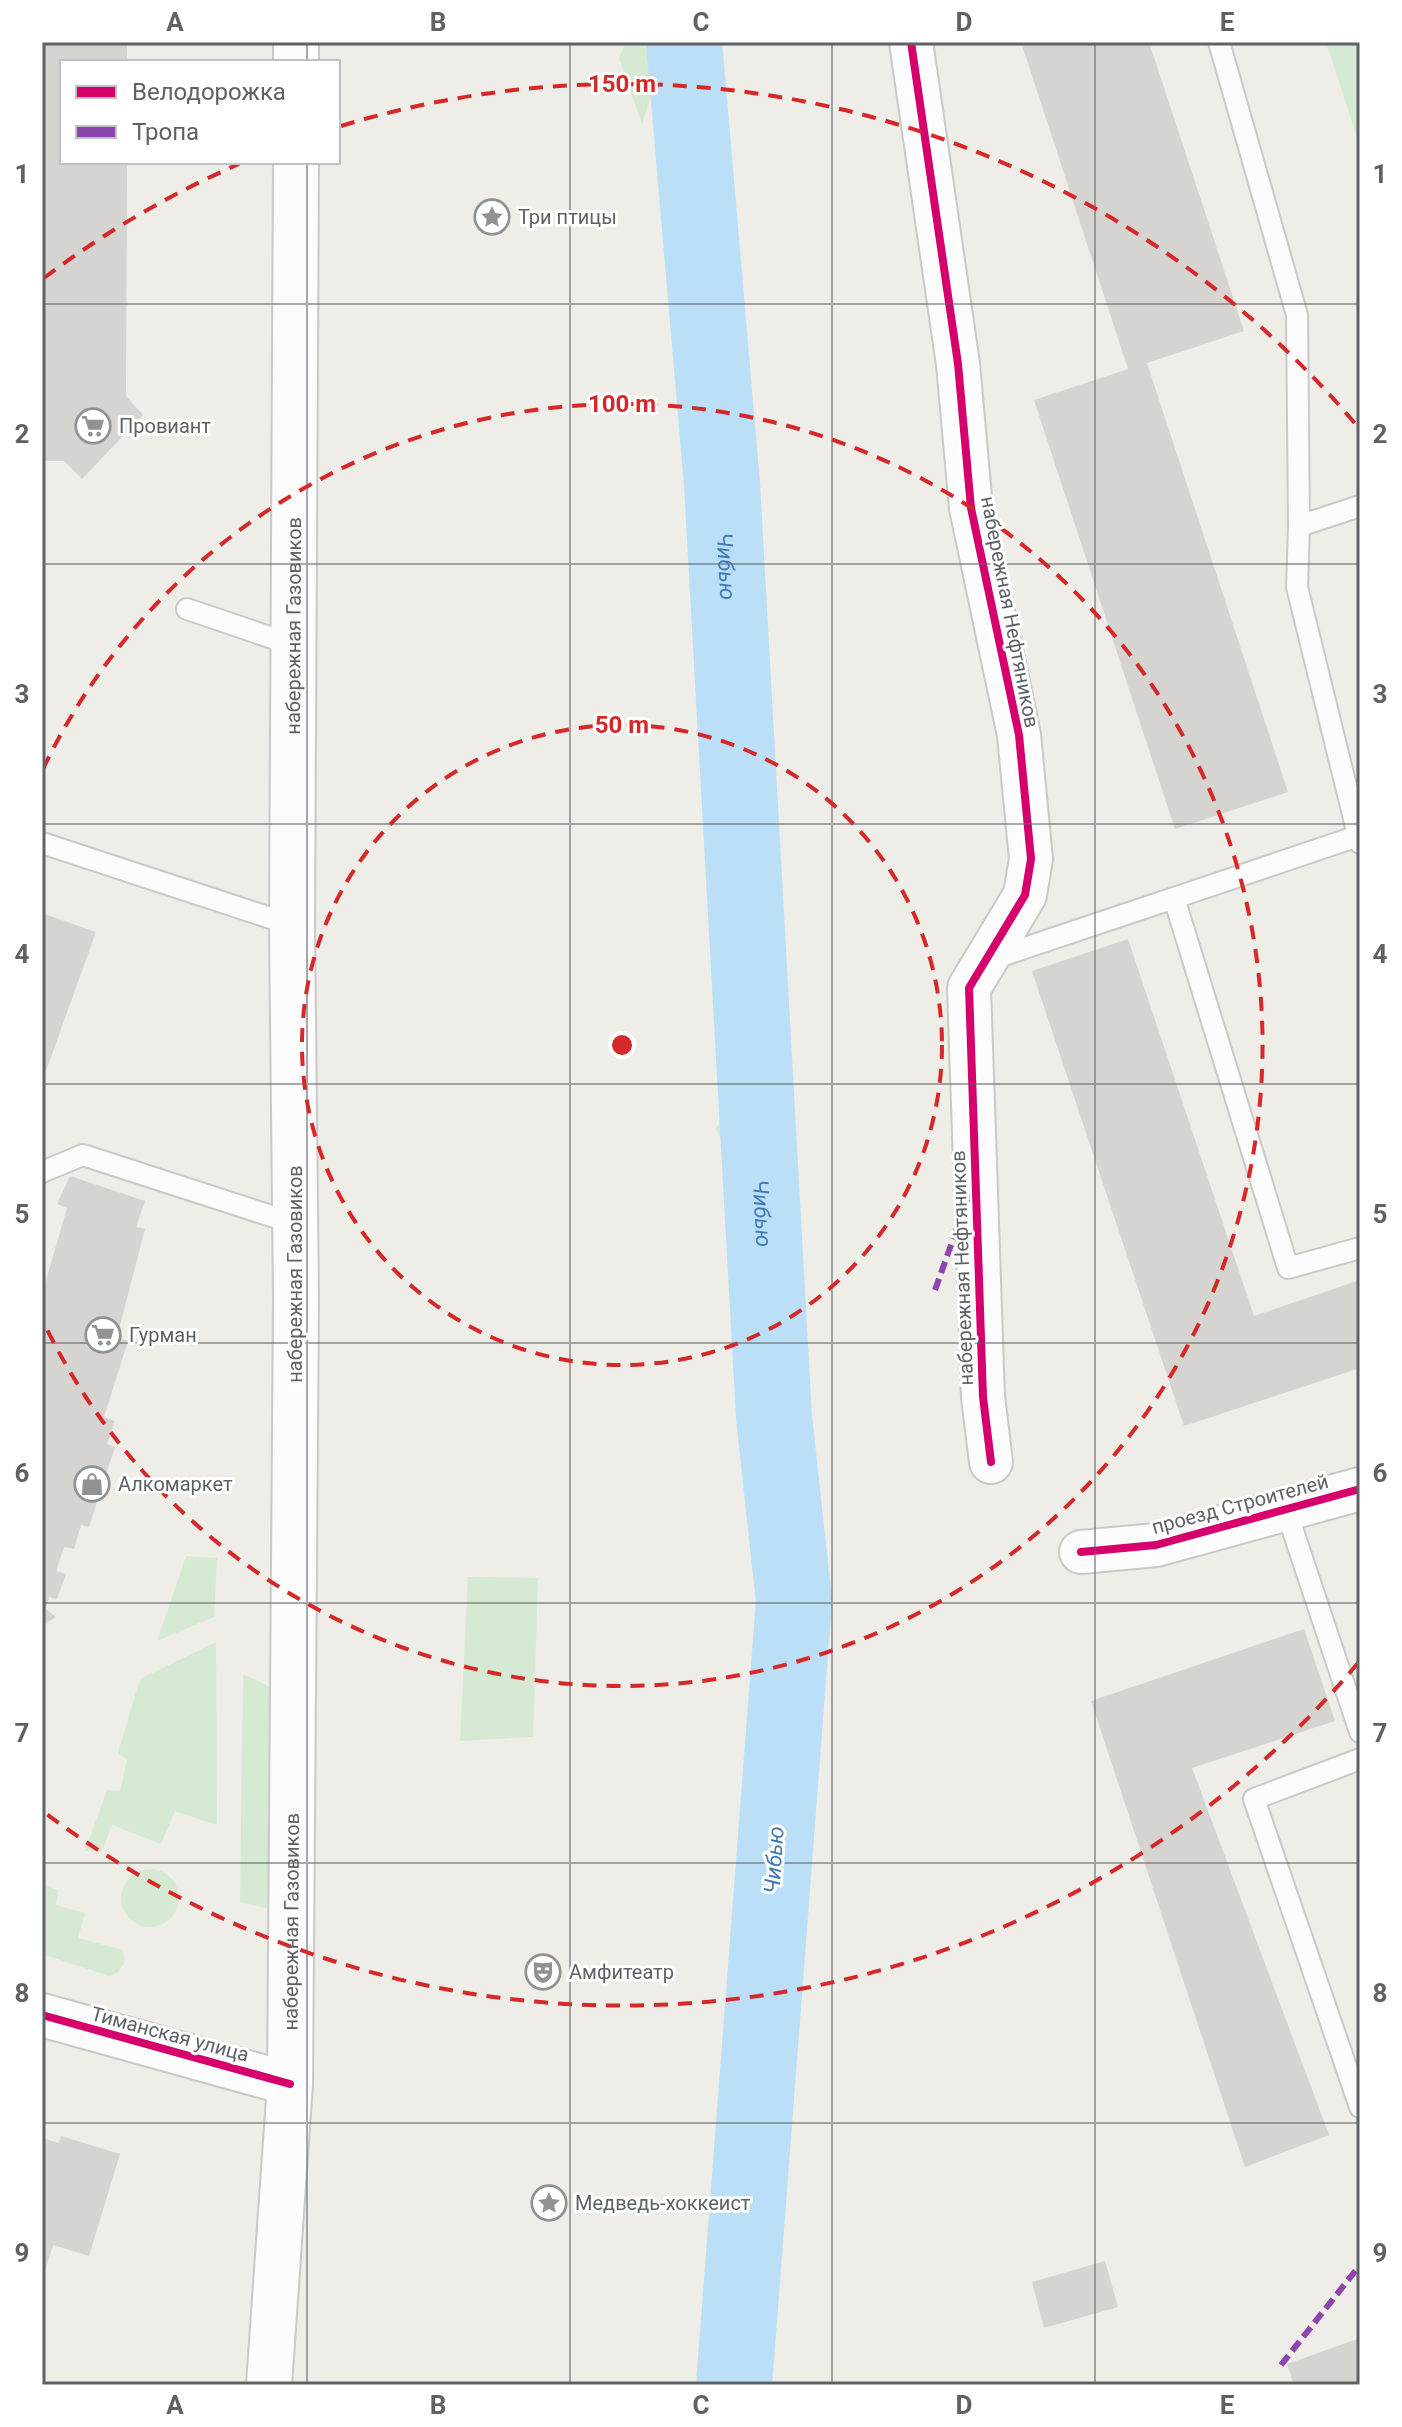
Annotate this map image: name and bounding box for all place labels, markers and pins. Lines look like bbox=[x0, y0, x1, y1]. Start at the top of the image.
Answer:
place icon: Три птицы bbox=[473, 198, 511, 236]
place label: Три птицы bbox=[518, 205, 617, 229]
supermarket icon: Провиант bbox=[74, 407, 112, 445]
place label: Провиант bbox=[119, 414, 211, 438]
centre of rings bbox=[608, 1031, 636, 1059]
supermarket icon: Гурман bbox=[84, 1316, 122, 1354]
place label: Гурман bbox=[129, 1323, 197, 1347]
shop icon: Алкомаркет bbox=[73, 1465, 111, 1503]
place label: Алкомаркет bbox=[118, 1472, 233, 1496]
theatre icon: Амфитеатр bbox=[524, 1953, 562, 1991]
place label: Амфитеатр bbox=[569, 1960, 674, 1984]
place icon: Медведь-хоккеист bbox=[530, 2184, 568, 2222]
place label: Медведь-хоккеист bbox=[575, 2191, 751, 2215]

